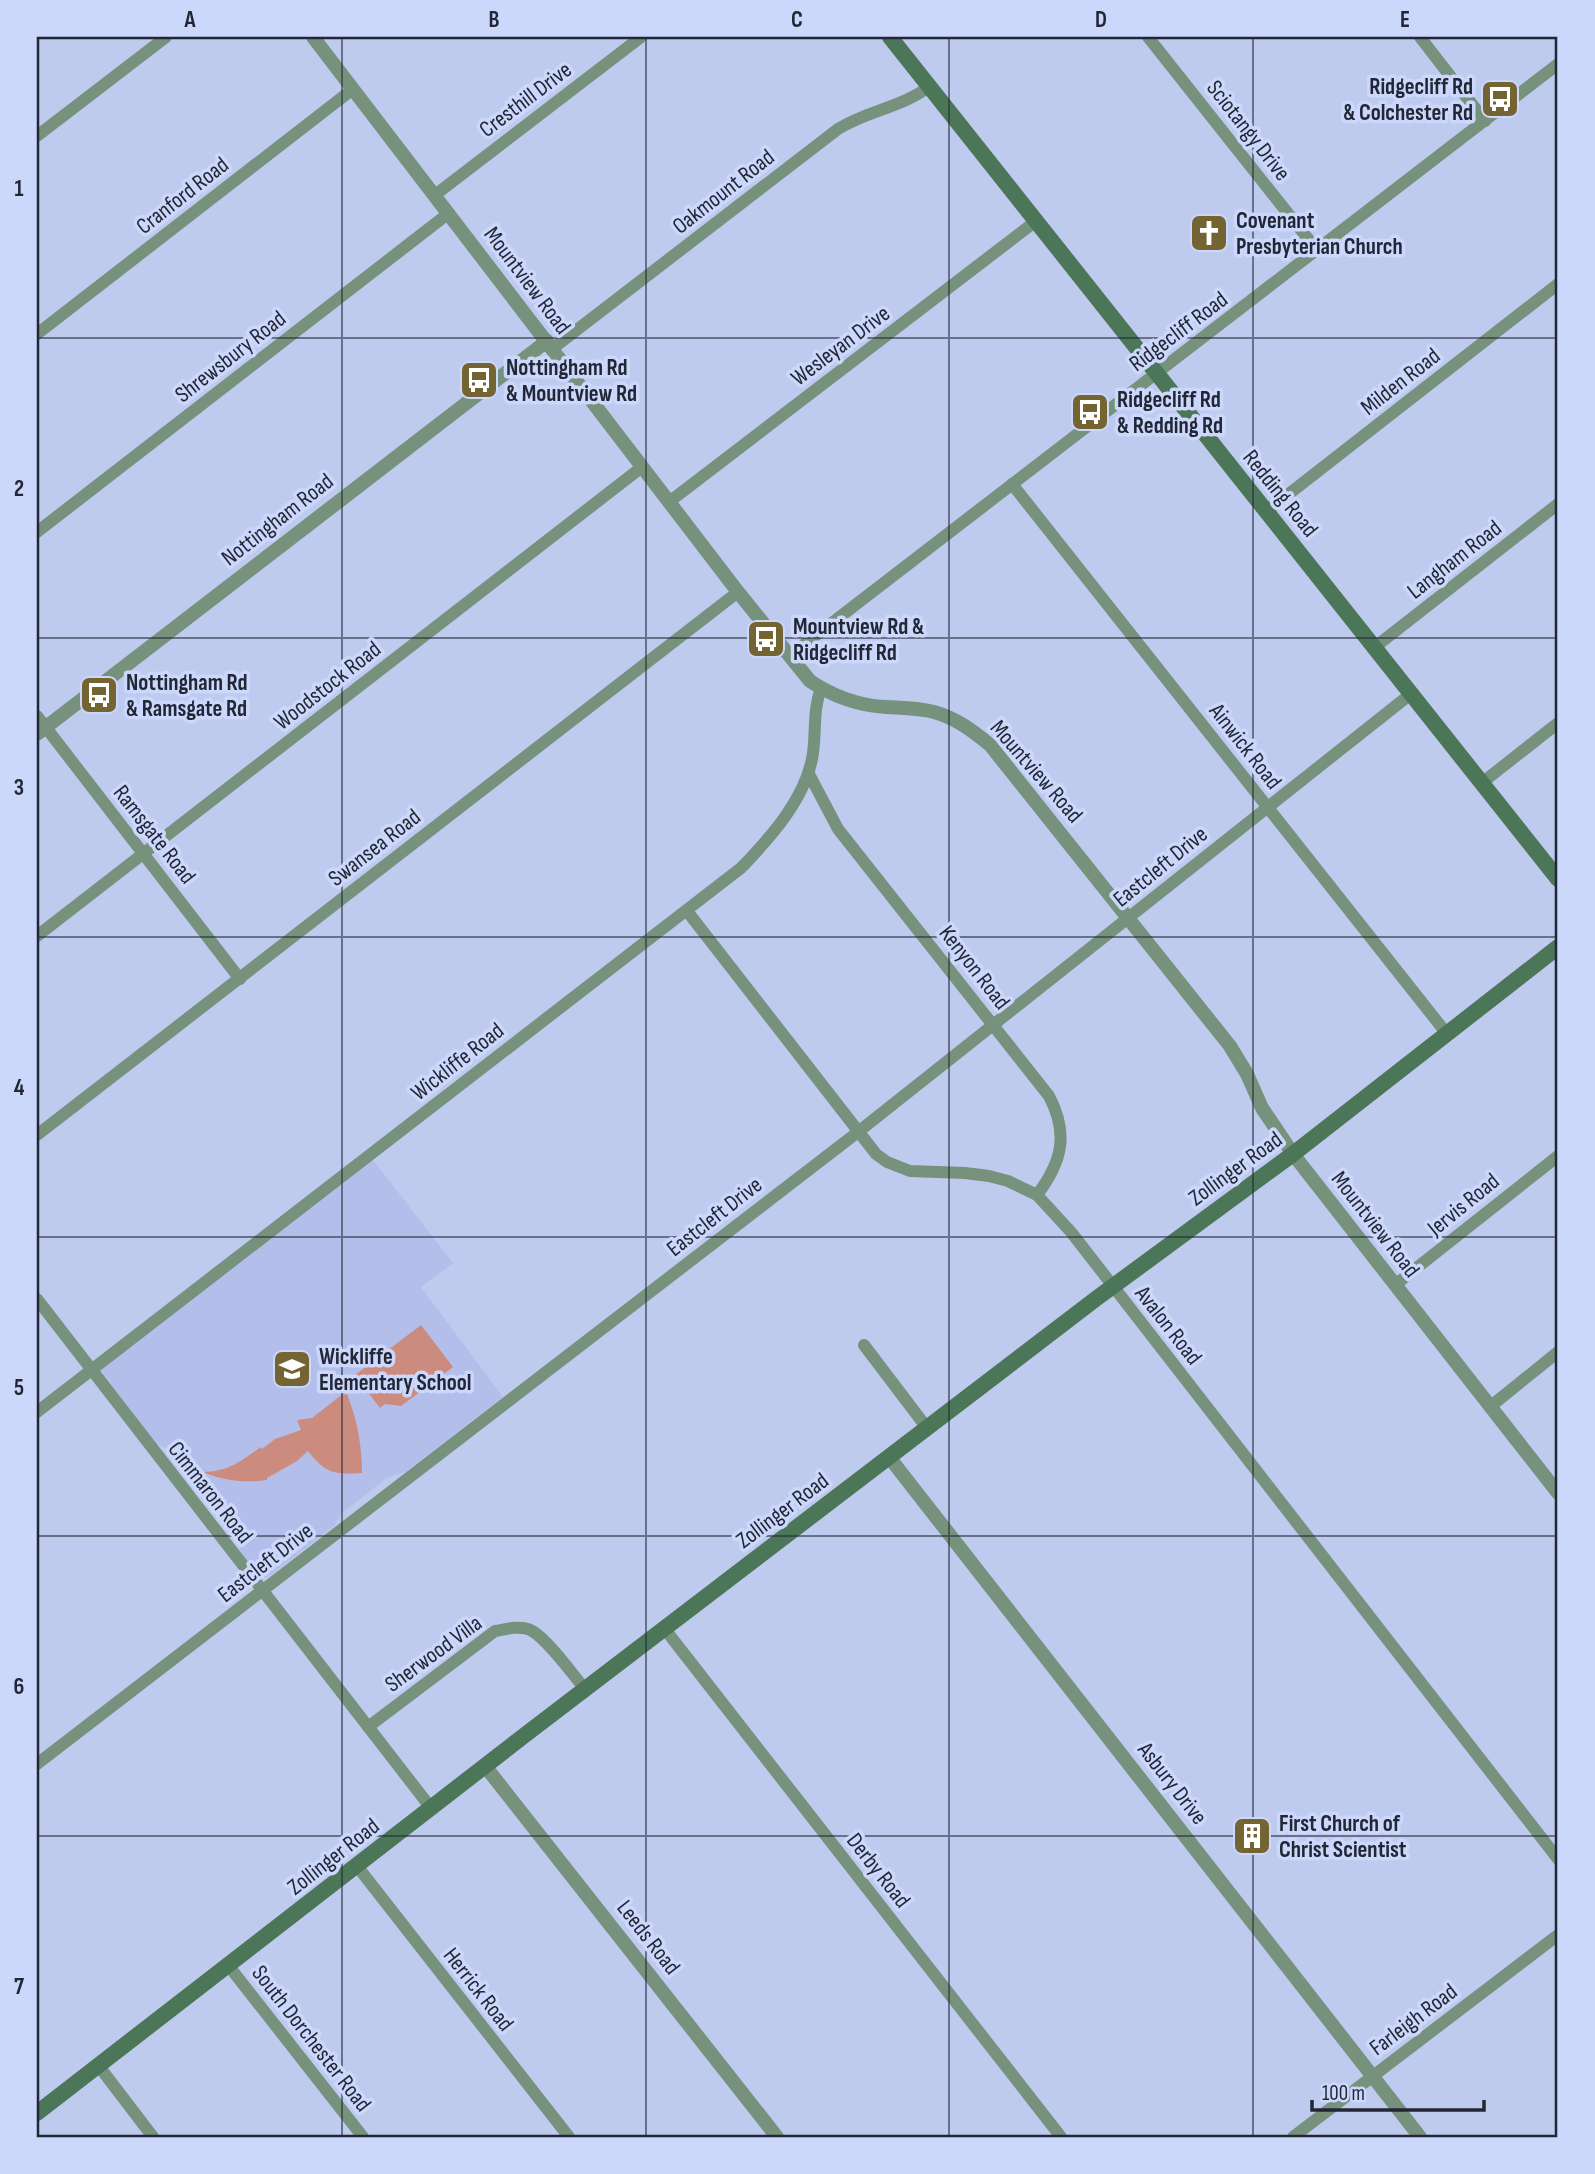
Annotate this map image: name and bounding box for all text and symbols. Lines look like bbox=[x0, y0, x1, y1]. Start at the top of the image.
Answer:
text: A bbox=[184, 6, 197, 34]
text: B bbox=[489, 6, 500, 34]
text: C bbox=[791, 6, 803, 34]
text: D bbox=[1095, 6, 1107, 34]
text: E bbox=[1400, 6, 1410, 34]
street label: Cresthill Drive bbox=[474, 56, 577, 144]
place label: Ridgecliff Rd & Colchester Rd bbox=[1343, 73, 1473, 127]
street label: Sciotangy Drive bbox=[1200, 75, 1296, 187]
bus stop icon: Ridgecliff Rd & Colchester Rd bbox=[1479, 78, 1521, 120]
street label: Oakmount Road bbox=[667, 143, 780, 240]
street label: Cranford Road bbox=[131, 151, 234, 241]
text: 1 bbox=[14, 175, 24, 203]
place label: Covenant Presbyterian Church bbox=[1236, 207, 1403, 261]
church icon: Covenant Presbyterian Church bbox=[1188, 212, 1230, 254]
street label: Mountview Road bbox=[478, 221, 577, 340]
street label: Ridgecliff Road bbox=[1124, 286, 1233, 378]
street label: Wesleyan Drive bbox=[786, 300, 896, 392]
street label: Shrewsbury Road bbox=[170, 305, 292, 409]
street label: Milden Road bbox=[1355, 342, 1446, 421]
place label: Nottingham Rd & Mountview Rd bbox=[506, 354, 637, 408]
bus stop icon: Nottingham Rd & Mountview Rd bbox=[458, 359, 500, 401]
place label: Ridgecliff Rd & Redding Rd bbox=[1117, 386, 1223, 440]
bus stop icon: Ridgecliff Rd & Redding Rd bbox=[1069, 391, 1111, 433]
street label: Redding Road bbox=[1237, 444, 1324, 543]
street label: Nottingham Road bbox=[216, 467, 339, 572]
text: 2 bbox=[14, 475, 24, 503]
street label: Langham Road bbox=[1402, 514, 1507, 605]
place label: Mountview Rd & Ridgecliff Rd bbox=[793, 613, 925, 667]
bus stop icon: Mountview Rd & Ridgecliff Rd bbox=[745, 618, 787, 660]
street label: Woodstock Road bbox=[269, 635, 387, 736]
place label: Nottingham Rd & Ramsgate Rd bbox=[126, 669, 248, 723]
bus stop icon: Nottingham Rd & Ramsgate Rd bbox=[78, 674, 120, 716]
street label: Ainwick Road bbox=[1202, 697, 1287, 795]
street label: Mountview Road bbox=[984, 715, 1089, 829]
text: 3 bbox=[14, 774, 24, 802]
street label: Ramsgate Road bbox=[107, 780, 202, 890]
street label: Swansea Road bbox=[323, 803, 426, 893]
street label: Eastcleft Drive bbox=[1108, 820, 1213, 913]
street label: Kenyon Road bbox=[933, 920, 1016, 1015]
street label: Wickliffe Road bbox=[406, 1017, 510, 1107]
text: 4 bbox=[14, 1074, 25, 1102]
street label: Zollinger Road bbox=[1183, 1126, 1288, 1212]
street label: Mountview Road bbox=[1325, 1166, 1425, 1283]
street label: Jervis Road bbox=[1421, 1167, 1505, 1243]
street label: Eastcleft Drive bbox=[661, 1171, 768, 1263]
street label: Avalon Road bbox=[1128, 1280, 1208, 1371]
place label: Wickliffe Elementary School bbox=[319, 1343, 471, 1397]
school or university icon: Wickliffe Elementary School bbox=[271, 1348, 313, 1390]
text: 5 bbox=[14, 1374, 24, 1402]
street label: Cimmaron Road bbox=[162, 1436, 259, 1549]
street label: Zollinger Road bbox=[731, 1467, 834, 1555]
street label: Eastcleft Drive bbox=[212, 1517, 319, 1609]
street label: Sherwood Villa bbox=[380, 1609, 488, 1698]
text: 6 bbox=[14, 1673, 24, 1701]
street label: Asbury Drive bbox=[1131, 1736, 1213, 1830]
place label: First Church of Christ Scientist bbox=[1279, 1810, 1407, 1864]
street label: Zollinger Road bbox=[282, 1812, 385, 1901]
building icon: First Church of Christ Scientist bbox=[1231, 1815, 1273, 1857]
street label: Derby Road bbox=[840, 1828, 916, 1914]
street label: Leeds Road bbox=[611, 1895, 686, 1980]
street label: Herrick Road bbox=[437, 1942, 520, 2037]
street label: South Dorchester Road bbox=[245, 1960, 377, 2117]
text: 7 bbox=[14, 1973, 24, 2001]
street label: Farleigh Road bbox=[1364, 1978, 1463, 2062]
scale bar bbox=[1312, 2069, 1483, 2113]
text: 100 m bbox=[1322, 2081, 1365, 2106]

